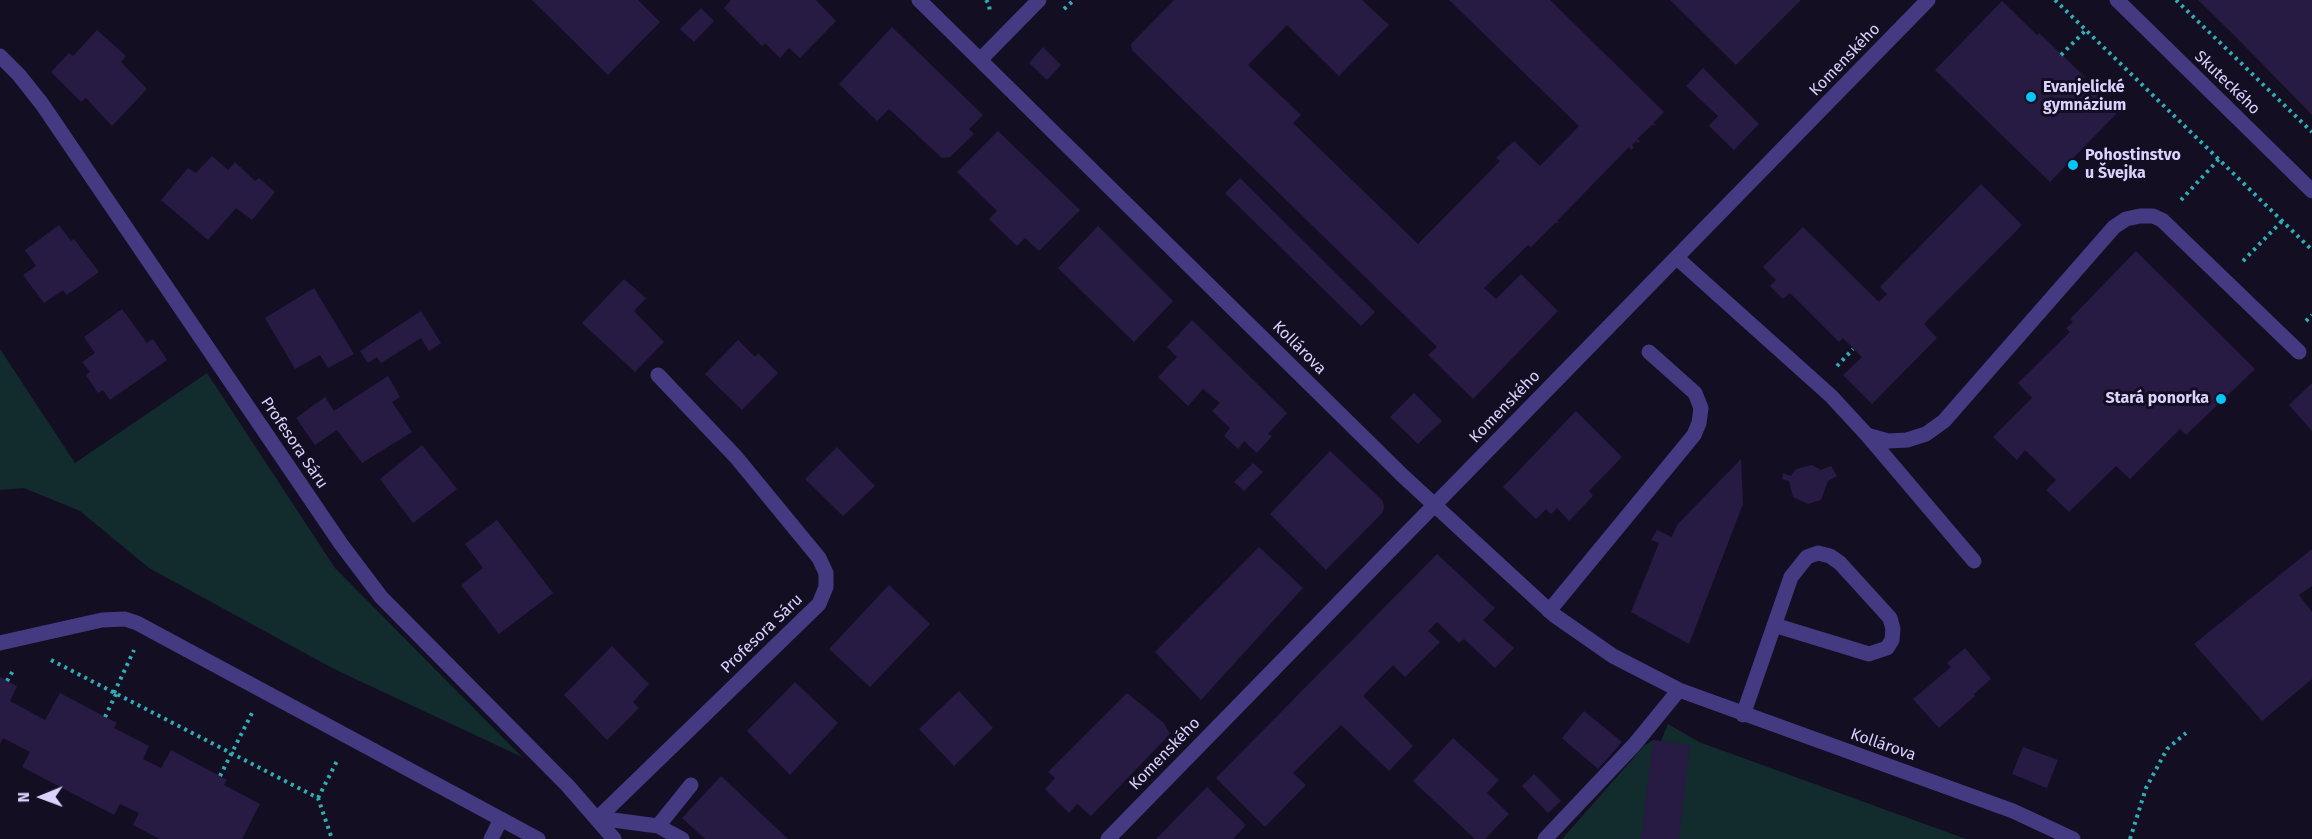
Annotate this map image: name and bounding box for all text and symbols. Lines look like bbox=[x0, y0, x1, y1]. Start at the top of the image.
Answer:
street label: Komenského bbox=[1806, 20, 1884, 100]
street label: Skuteckého bbox=[2190, 47, 2264, 119]
place label: Evanjelické gymnázium bbox=[2043, 78, 2126, 116]
marker: Evanjelické gymnázium bbox=[2024, 90, 2038, 104]
place label: Pohostinstvo u Švejka bbox=[2085, 146, 2181, 184]
marker: Pohostinstvo u Švejka bbox=[2066, 158, 2080, 172]
street label: Kollárova bbox=[1268, 317, 1330, 379]
street label: Komenského bbox=[1466, 367, 1544, 447]
place label: Stará ponorka bbox=[2105, 389, 2209, 409]
marker: Stará ponorka bbox=[2214, 392, 2228, 406]
street label: Profesora Sáru bbox=[256, 394, 332, 492]
street label: Profesora Sáru bbox=[717, 590, 807, 678]
street label: Komenského bbox=[1126, 714, 1204, 794]
street label: Kollárova bbox=[1848, 725, 1918, 765]
north arrow bbox=[12, 767, 72, 827]
text: N bbox=[14, 792, 33, 803]

